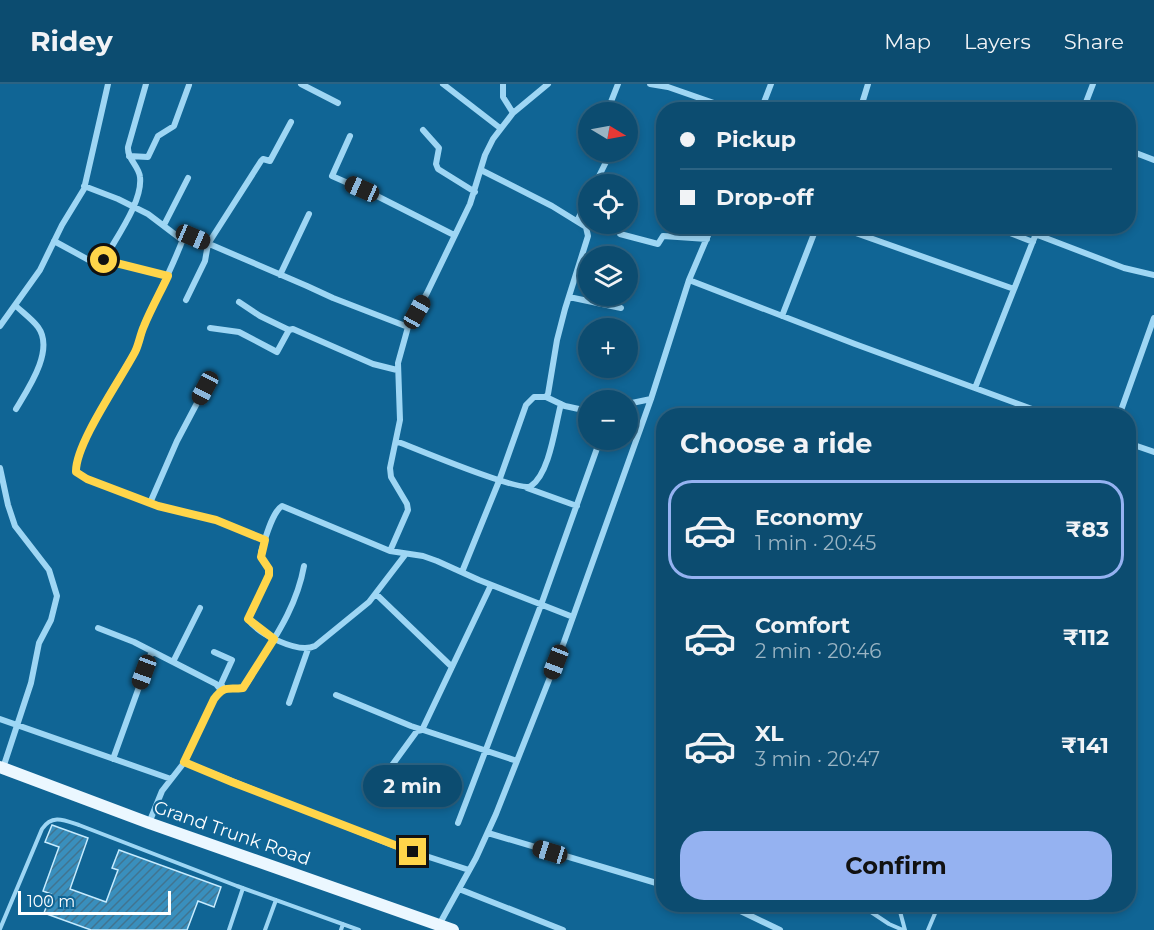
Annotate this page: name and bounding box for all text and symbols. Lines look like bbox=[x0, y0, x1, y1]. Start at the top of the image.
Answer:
text: Ridey bbox=[30, 24, 113, 58]
text: Map bbox=[884, 29, 931, 54]
text: Layers bbox=[964, 29, 1031, 54]
text: Share bbox=[1064, 29, 1124, 54]
north arrow bbox=[578, 102, 638, 162]
map controls bbox=[578, 102, 638, 450]
text: Pickup bbox=[716, 126, 796, 153]
car bbox=[342, 173, 382, 205]
button: locate bbox=[578, 174, 638, 234]
text: Drop-off bbox=[716, 184, 814, 211]
car bbox=[173, 222, 213, 252]
route start bbox=[90, 246, 117, 273]
button: layers bbox=[578, 246, 638, 306]
car bbox=[400, 292, 434, 332]
button: + bbox=[578, 318, 638, 378]
car bbox=[189, 368, 221, 408]
button: − bbox=[578, 390, 638, 450]
text: Choose a ride bbox=[680, 427, 872, 460]
icon: car bbox=[683, 503, 737, 557]
text: Economy bbox=[755, 504, 863, 531]
text: ₹83 bbox=[1066, 516, 1109, 543]
text: 1 min · 20:45 bbox=[755, 531, 876, 555]
icon: car bbox=[683, 611, 737, 665]
text: Comfort bbox=[755, 612, 850, 639]
text: ₹112 bbox=[1063, 624, 1109, 651]
text: 2 min · 20:46 bbox=[755, 639, 881, 663]
car bbox=[541, 642, 571, 682]
car bbox=[129, 652, 159, 692]
icon: car bbox=[683, 719, 737, 773]
text: XL bbox=[755, 720, 784, 747]
text: ₹141 bbox=[1061, 732, 1109, 759]
text: 3 min · 20:47 bbox=[755, 747, 880, 771]
callout: 2 min bbox=[364, 765, 462, 807]
text: 2 min bbox=[383, 774, 442, 798]
street label: Grand Trunk Road bbox=[151, 796, 313, 870]
button: Confirm bbox=[680, 831, 1112, 900]
route end bbox=[399, 838, 426, 865]
car bbox=[530, 838, 570, 866]
scale bar bbox=[18, 888, 171, 916]
text: 100 m bbox=[27, 892, 75, 911]

